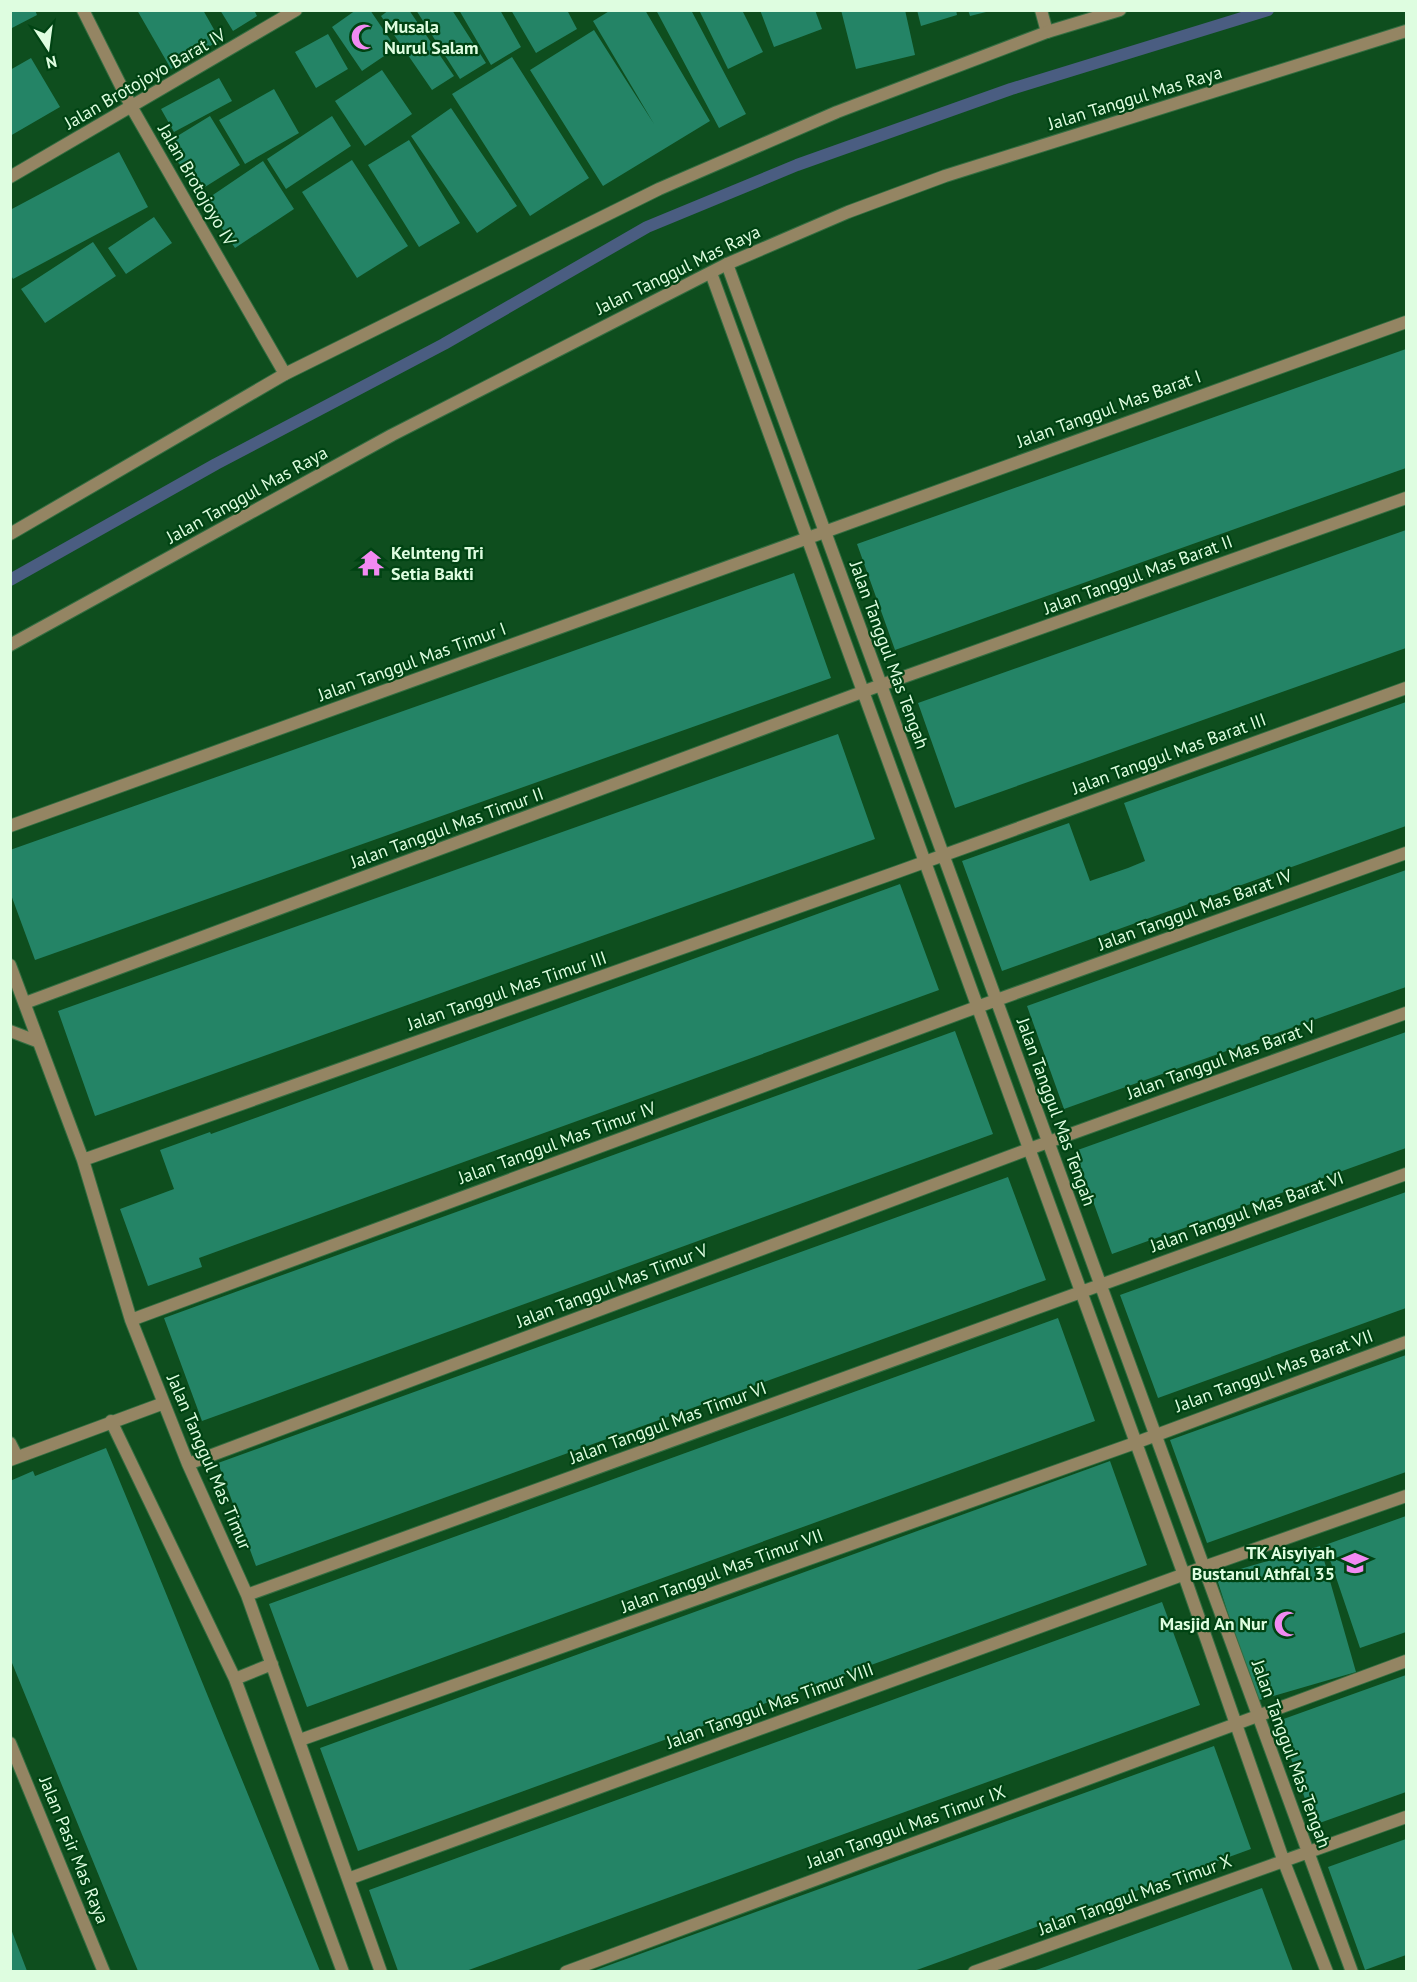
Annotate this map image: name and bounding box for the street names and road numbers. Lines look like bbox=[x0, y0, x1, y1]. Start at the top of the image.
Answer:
street label: Jalan Brotojoyo Barat IV bbox=[59, 23, 230, 135]
street label: Jalan Tanggul Mas Raya bbox=[1044, 60, 1225, 135]
street label: Jalan Brotojoyo IV bbox=[153, 119, 242, 251]
street label: Jalan Tanggul Mas Raya bbox=[591, 220, 764, 320]
street label: Jalan Tanggul Mas Barat I bbox=[1013, 364, 1204, 453]
street label: Jalan Tanggul Mas Raya bbox=[161, 441, 331, 549]
street label: Jalan Tanggul Mas Barat II bbox=[1039, 530, 1236, 620]
street label: Jalan Tanggul Mas Tengah bbox=[844, 557, 934, 752]
street label: Jalan Tanggul Mas Timur I bbox=[314, 617, 509, 707]
street label: Jalan Tanggul Mas Barat III bbox=[1068, 708, 1269, 800]
street label: Jalan Tanggul Mas Timur II bbox=[346, 782, 547, 874]
street label: Jalan Tanggul Mas Barat IV bbox=[1094, 863, 1296, 956]
street label: Jalan Tanggul Mas Timur III bbox=[403, 946, 609, 1036]
street label: Jalan Tanggul Mas Tengah bbox=[1011, 1014, 1101, 1209]
street label: Jalan Tanggul Mas Barat V bbox=[1122, 1014, 1319, 1105]
street label: Jalan Tanggul Mas Timur IV bbox=[454, 1096, 660, 1189]
street label: Jalan Tanggul Mas Barat VI bbox=[1146, 1166, 1347, 1258]
street label: Jalan Tanggul Mas Timur V bbox=[512, 1238, 711, 1333]
street label: Jalan Tanggul Mas Barat VII bbox=[1171, 1324, 1376, 1418]
street label: Jalan Tanggul Mas Timur bbox=[162, 1370, 257, 1553]
street label: Jalan Tanggul Mas Timur VI bbox=[565, 1376, 770, 1469]
street label: Jalan Tanggul Mas Timur VII bbox=[617, 1523, 826, 1618]
street label: Jalan Tanggul Mas Tengah bbox=[1246, 1656, 1336, 1851]
street label: Jalan Tanggul Mas Timur VIII bbox=[662, 1657, 877, 1754]
street label: Jalan Pasir Mas Raya bbox=[34, 1772, 115, 1927]
street label: Jalan Tanggul Mas Timur IX bbox=[802, 1780, 1008, 1874]
street label: Jalan Tanggul Mas Timur X bbox=[1034, 1849, 1235, 1941]

